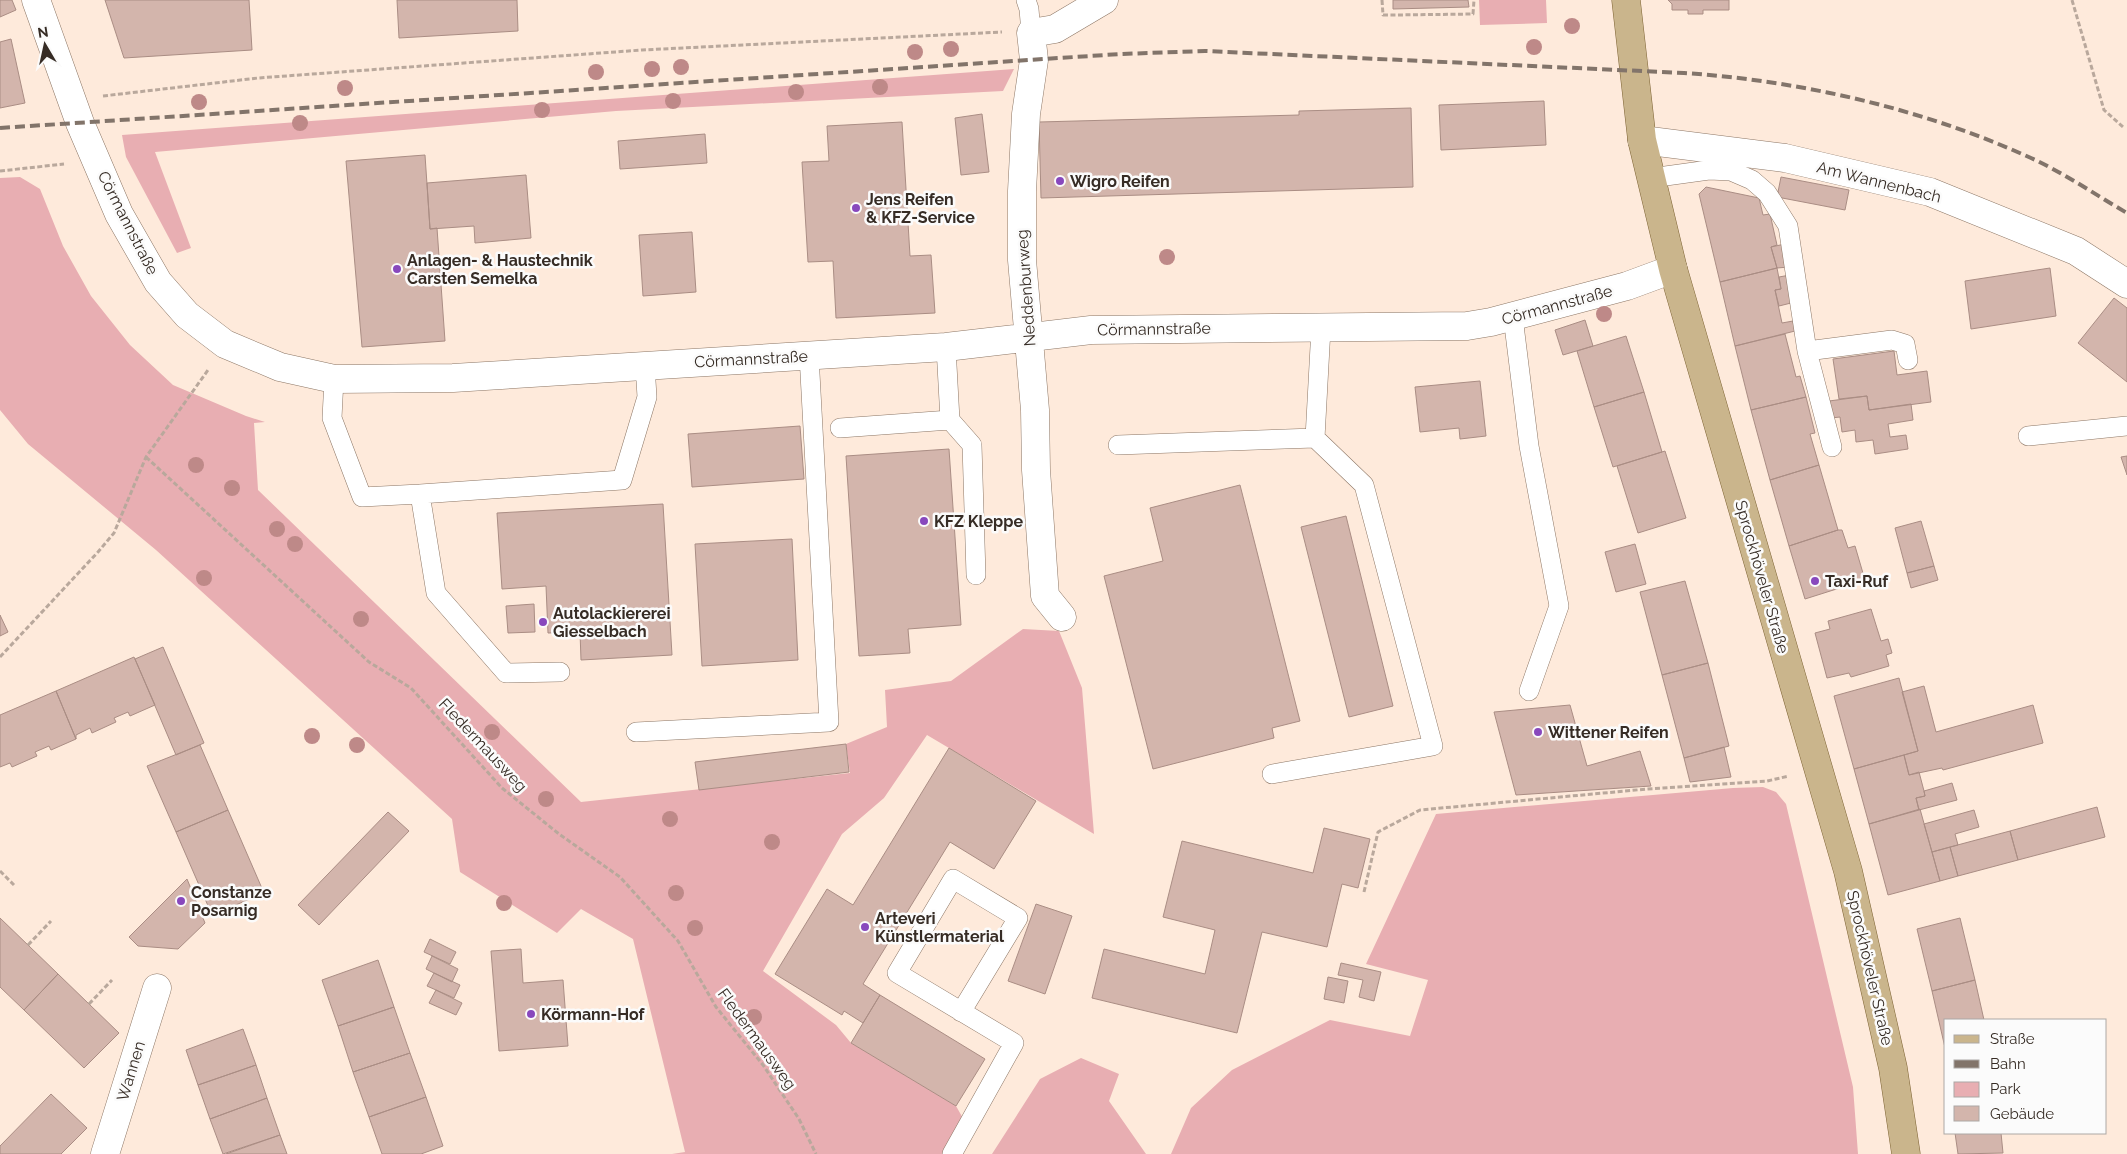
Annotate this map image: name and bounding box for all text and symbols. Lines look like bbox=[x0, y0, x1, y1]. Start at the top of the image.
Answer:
north arrow bbox=[20, 20, 70, 70]
text: N bbox=[36, 23, 49, 41]
street label: Am Wannenbach bbox=[1815, 157, 1943, 207]
street label: Cörmannstraße bbox=[94, 168, 162, 278]
place label: Wigro Reifen bbox=[1070, 172, 1170, 191]
marker: Wigro Reifen bbox=[1054, 175, 1066, 187]
place label: Jens Reifen & KFZ-Service bbox=[866, 190, 975, 227]
marker: Jens Reifen & KFZ-Service bbox=[850, 202, 862, 214]
street label: Neddenburweg bbox=[1012, 229, 1040, 347]
place label: Anlagen- & Haustechnik Carsten Semelka bbox=[407, 251, 593, 288]
marker: Anlagen- & Haustechnik Carsten Semelka bbox=[391, 263, 403, 275]
street label: Cörmannstraße bbox=[1500, 281, 1614, 329]
street label: Cörmannstraße bbox=[1097, 319, 1211, 339]
street label: Cörmannstraße bbox=[694, 347, 808, 371]
street label: Sprockhöveler Straße bbox=[1731, 498, 1793, 656]
place label: KFZ Kleppe bbox=[934, 512, 1023, 531]
marker: KFZ Kleppe bbox=[918, 515, 930, 527]
place label: Taxi-Ruf bbox=[1825, 572, 1889, 591]
marker: Taxi-Ruf bbox=[1809, 575, 1821, 587]
place label: Autolackiererei Giesselbach bbox=[553, 604, 671, 641]
marker: Autolackiererei Giesselbach bbox=[537, 616, 549, 628]
street label: Fledermausweg bbox=[435, 694, 531, 796]
place label: Wittener Reifen bbox=[1548, 723, 1669, 742]
marker: Wittener Reifen bbox=[1532, 726, 1544, 738]
place label: Constanze Posarnig bbox=[191, 883, 272, 920]
street label: Sprockhöveler Straße bbox=[1843, 889, 1897, 1047]
marker: Constanze Posarnig bbox=[175, 895, 187, 907]
place label: Arteveri Künstlermaterial bbox=[875, 909, 1005, 946]
marker: Arteveri Künstlermaterial bbox=[859, 921, 871, 933]
street label: Fledermausweg bbox=[714, 985, 800, 1093]
place label: Körmann-Hof bbox=[541, 1005, 646, 1024]
marker: Körmann-Hof bbox=[525, 1008, 537, 1020]
legend bbox=[1944, 1019, 2107, 1134]
text: Straße bbox=[1990, 1030, 2035, 1048]
street label: Wannen bbox=[113, 1039, 149, 1103]
text: Bahn bbox=[1990, 1055, 2026, 1073]
text: Park bbox=[1990, 1080, 2021, 1098]
text: Gebäude bbox=[1990, 1105, 2054, 1123]

